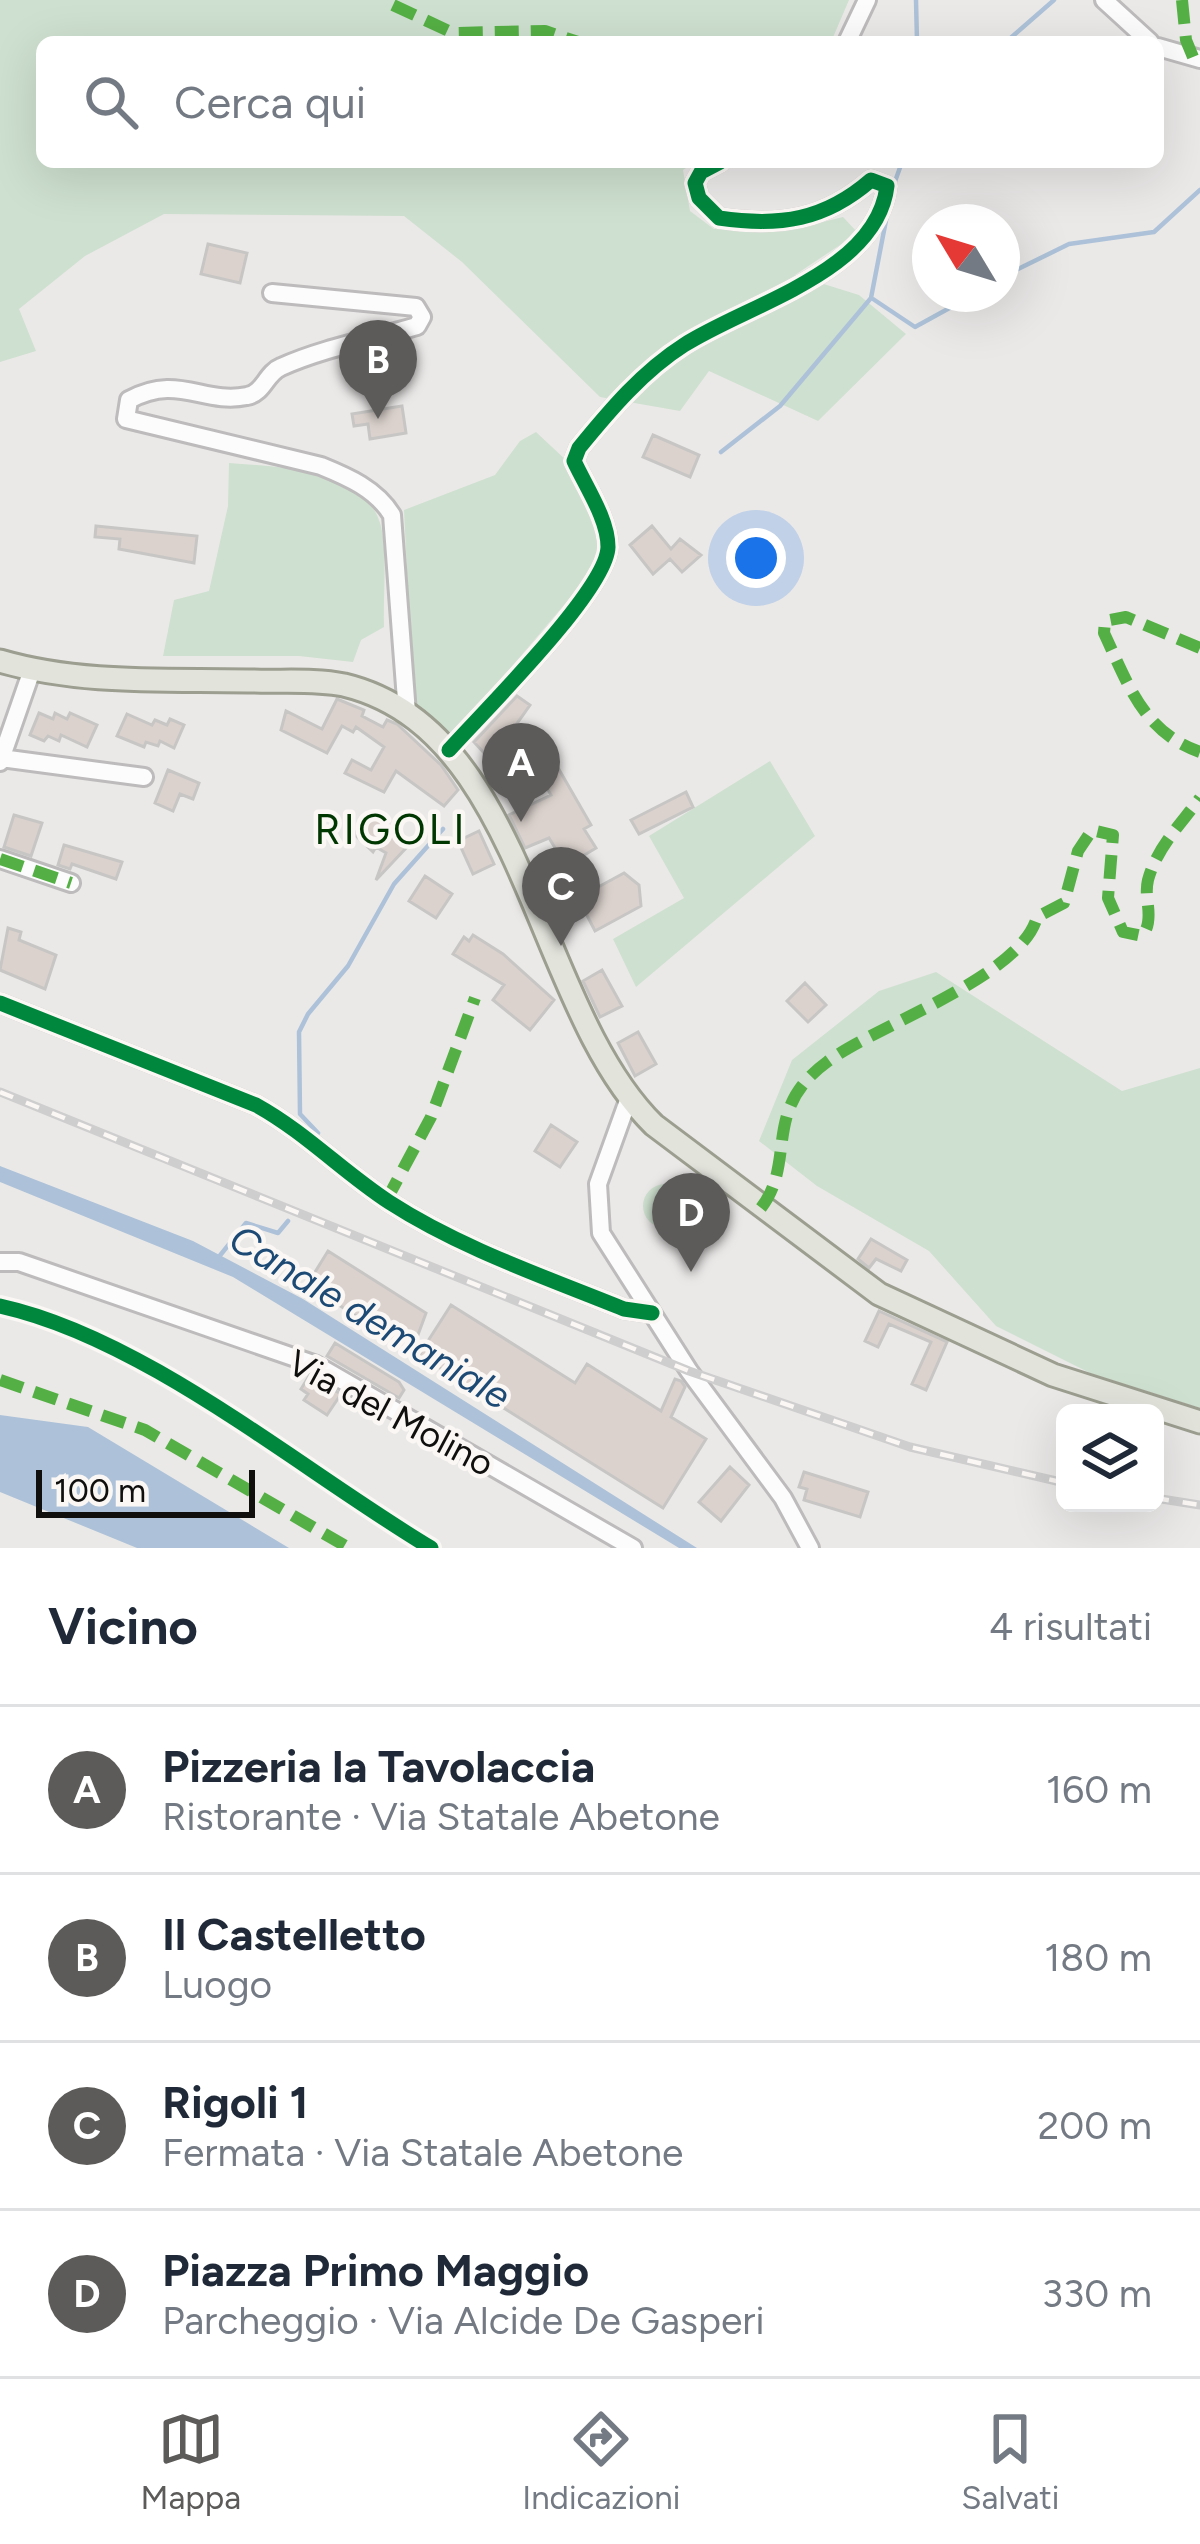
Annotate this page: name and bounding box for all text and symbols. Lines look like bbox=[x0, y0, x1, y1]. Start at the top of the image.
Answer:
search box bbox=[36, 36, 1164, 168]
icon: search bbox=[78, 69, 144, 135]
text: Cerca qui bbox=[174, 75, 366, 129]
north arrow bbox=[912, 204, 1020, 312]
pin: B bbox=[339, 320, 417, 419]
your location bbox=[726, 528, 786, 588]
pin: A bbox=[482, 723, 560, 822]
district label: RIGOLI bbox=[314, 804, 468, 855]
pin: C bbox=[522, 847, 600, 946]
pin: D bbox=[652, 1173, 730, 1272]
water label: Canale demaniale bbox=[221, 1215, 519, 1419]
street label: Via del Molino bbox=[281, 1341, 501, 1485]
map controls bbox=[1056, 1404, 1164, 1512]
button: layers bbox=[1056, 1404, 1164, 1512]
scale bar bbox=[36, 1464, 255, 1517]
text: 100 m bbox=[54, 1471, 146, 1510]
text: Vicino bbox=[48, 1596, 198, 1657]
text: 4 risultati bbox=[989, 1603, 1152, 1650]
text: Pizzeria la Tavolaccia bbox=[162, 1739, 595, 1793]
text: A bbox=[73, 1766, 101, 1813]
text: 160 m bbox=[1046, 1766, 1152, 1813]
text: Ristorante · Via Statale Abetone bbox=[162, 1793, 720, 1840]
text: Il Castelletto bbox=[162, 1907, 426, 1961]
text: B bbox=[75, 1934, 99, 1981]
text: 180 m bbox=[1044, 1934, 1152, 1981]
text: Luogo bbox=[162, 1961, 272, 2008]
text: Rigoli 1 bbox=[162, 2075, 309, 2129]
text: C bbox=[73, 2102, 101, 2149]
text: 200 m bbox=[1037, 2102, 1152, 2149]
text: Fermata · Via Statale Abetone bbox=[162, 2129, 683, 2176]
text: Piazza Primo Maggio bbox=[162, 2243, 589, 2297]
text: D bbox=[73, 2270, 101, 2317]
text: 330 m bbox=[1042, 2270, 1152, 2317]
text: Parcheggio · Via Alcide De Gasperi bbox=[162, 2297, 765, 2344]
tab: Mappa bbox=[141, 2406, 241, 2517]
tab: Indicazioni bbox=[522, 2406, 680, 2517]
tab: Salvati bbox=[961, 2406, 1059, 2517]

